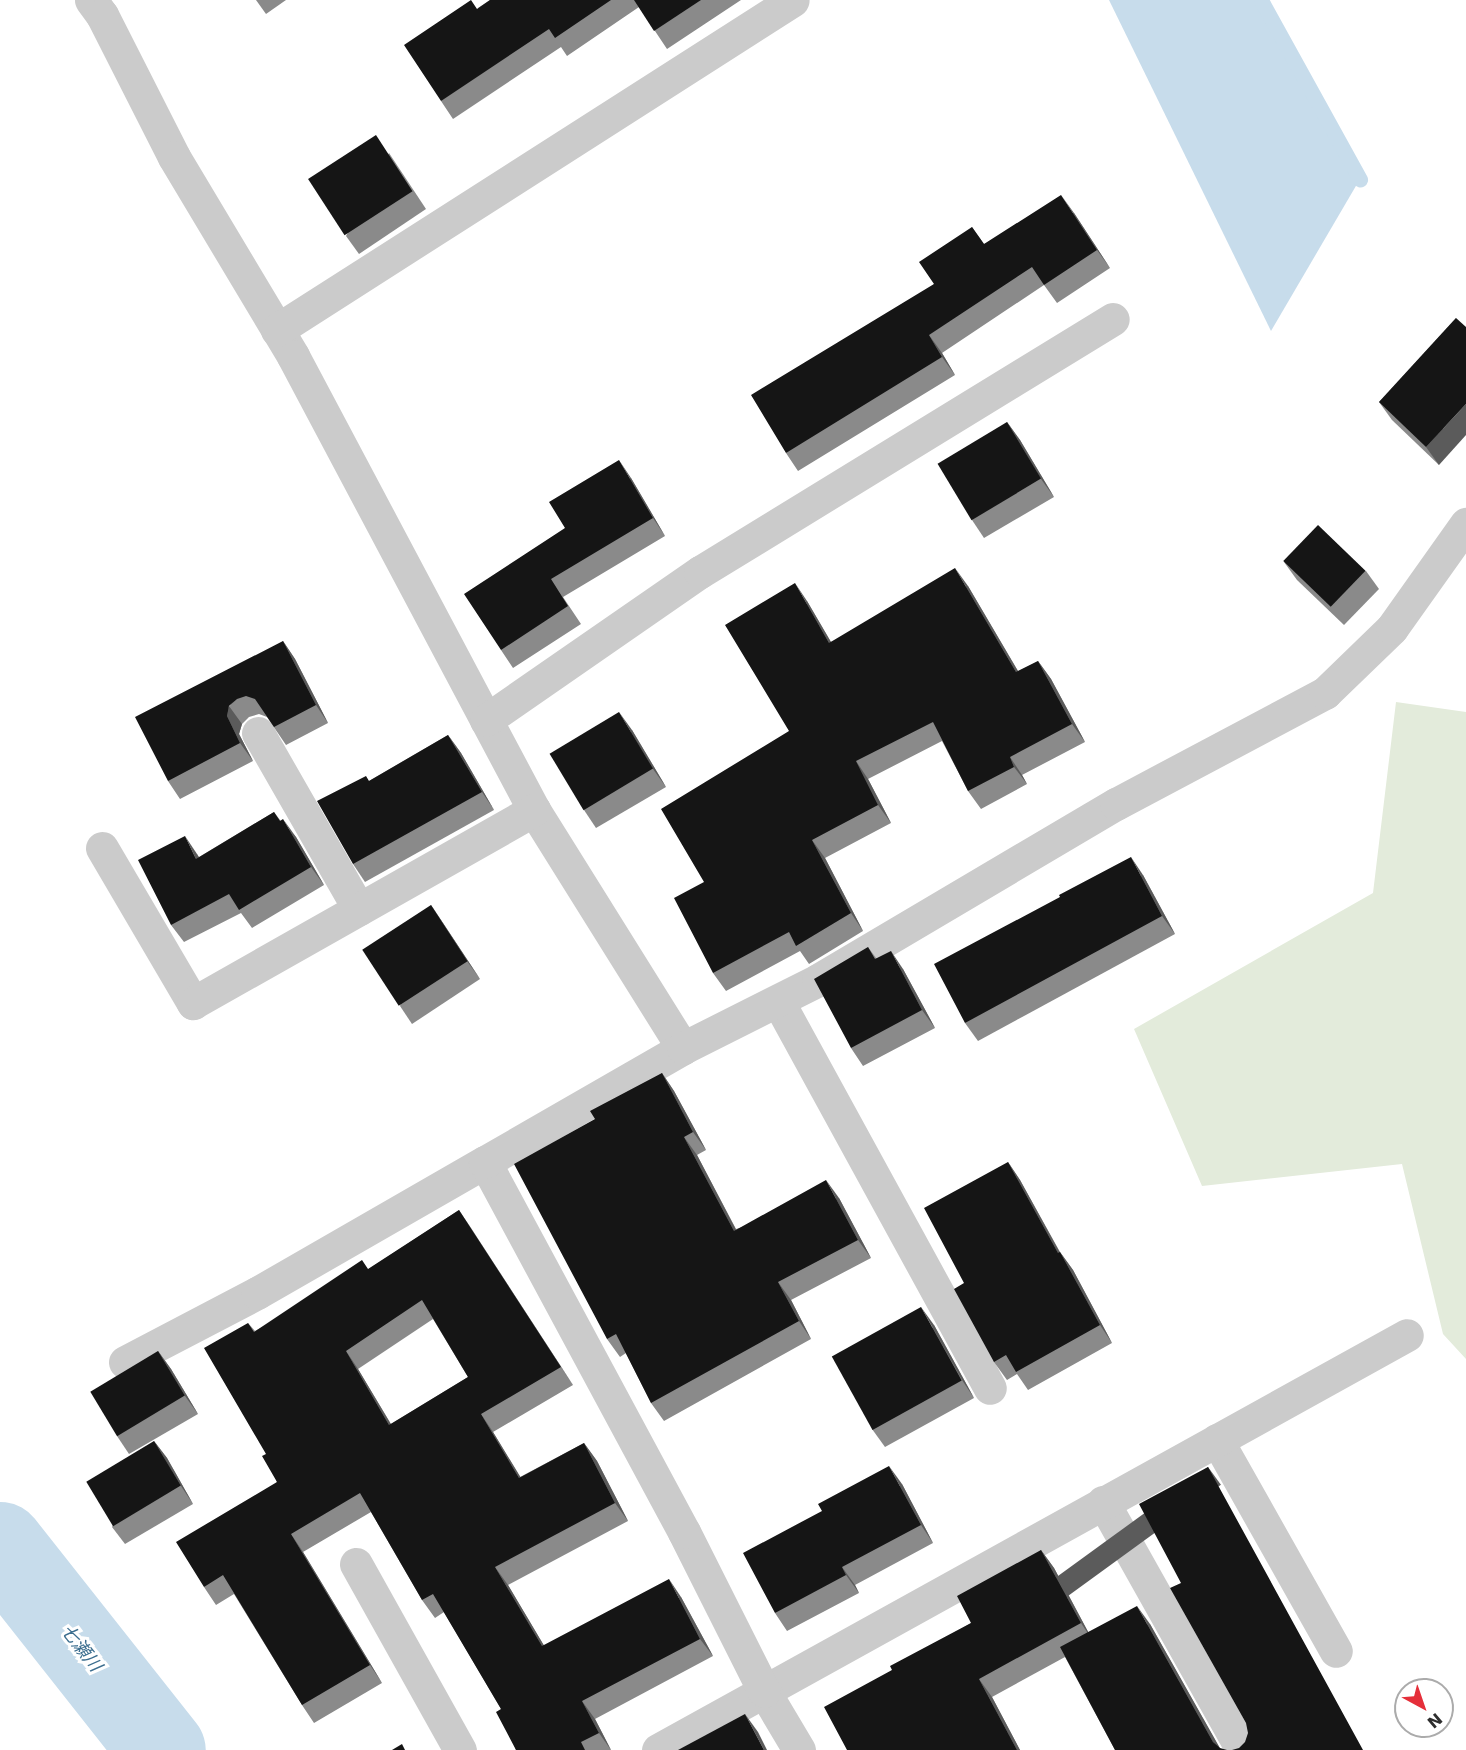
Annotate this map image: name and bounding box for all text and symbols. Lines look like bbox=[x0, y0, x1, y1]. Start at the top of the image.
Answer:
water label: 七瀬川 bbox=[56, 1620, 106, 1676]
north arrow bbox=[1394, 1678, 1454, 1738]
text: N bbox=[1423, 1709, 1446, 1732]

